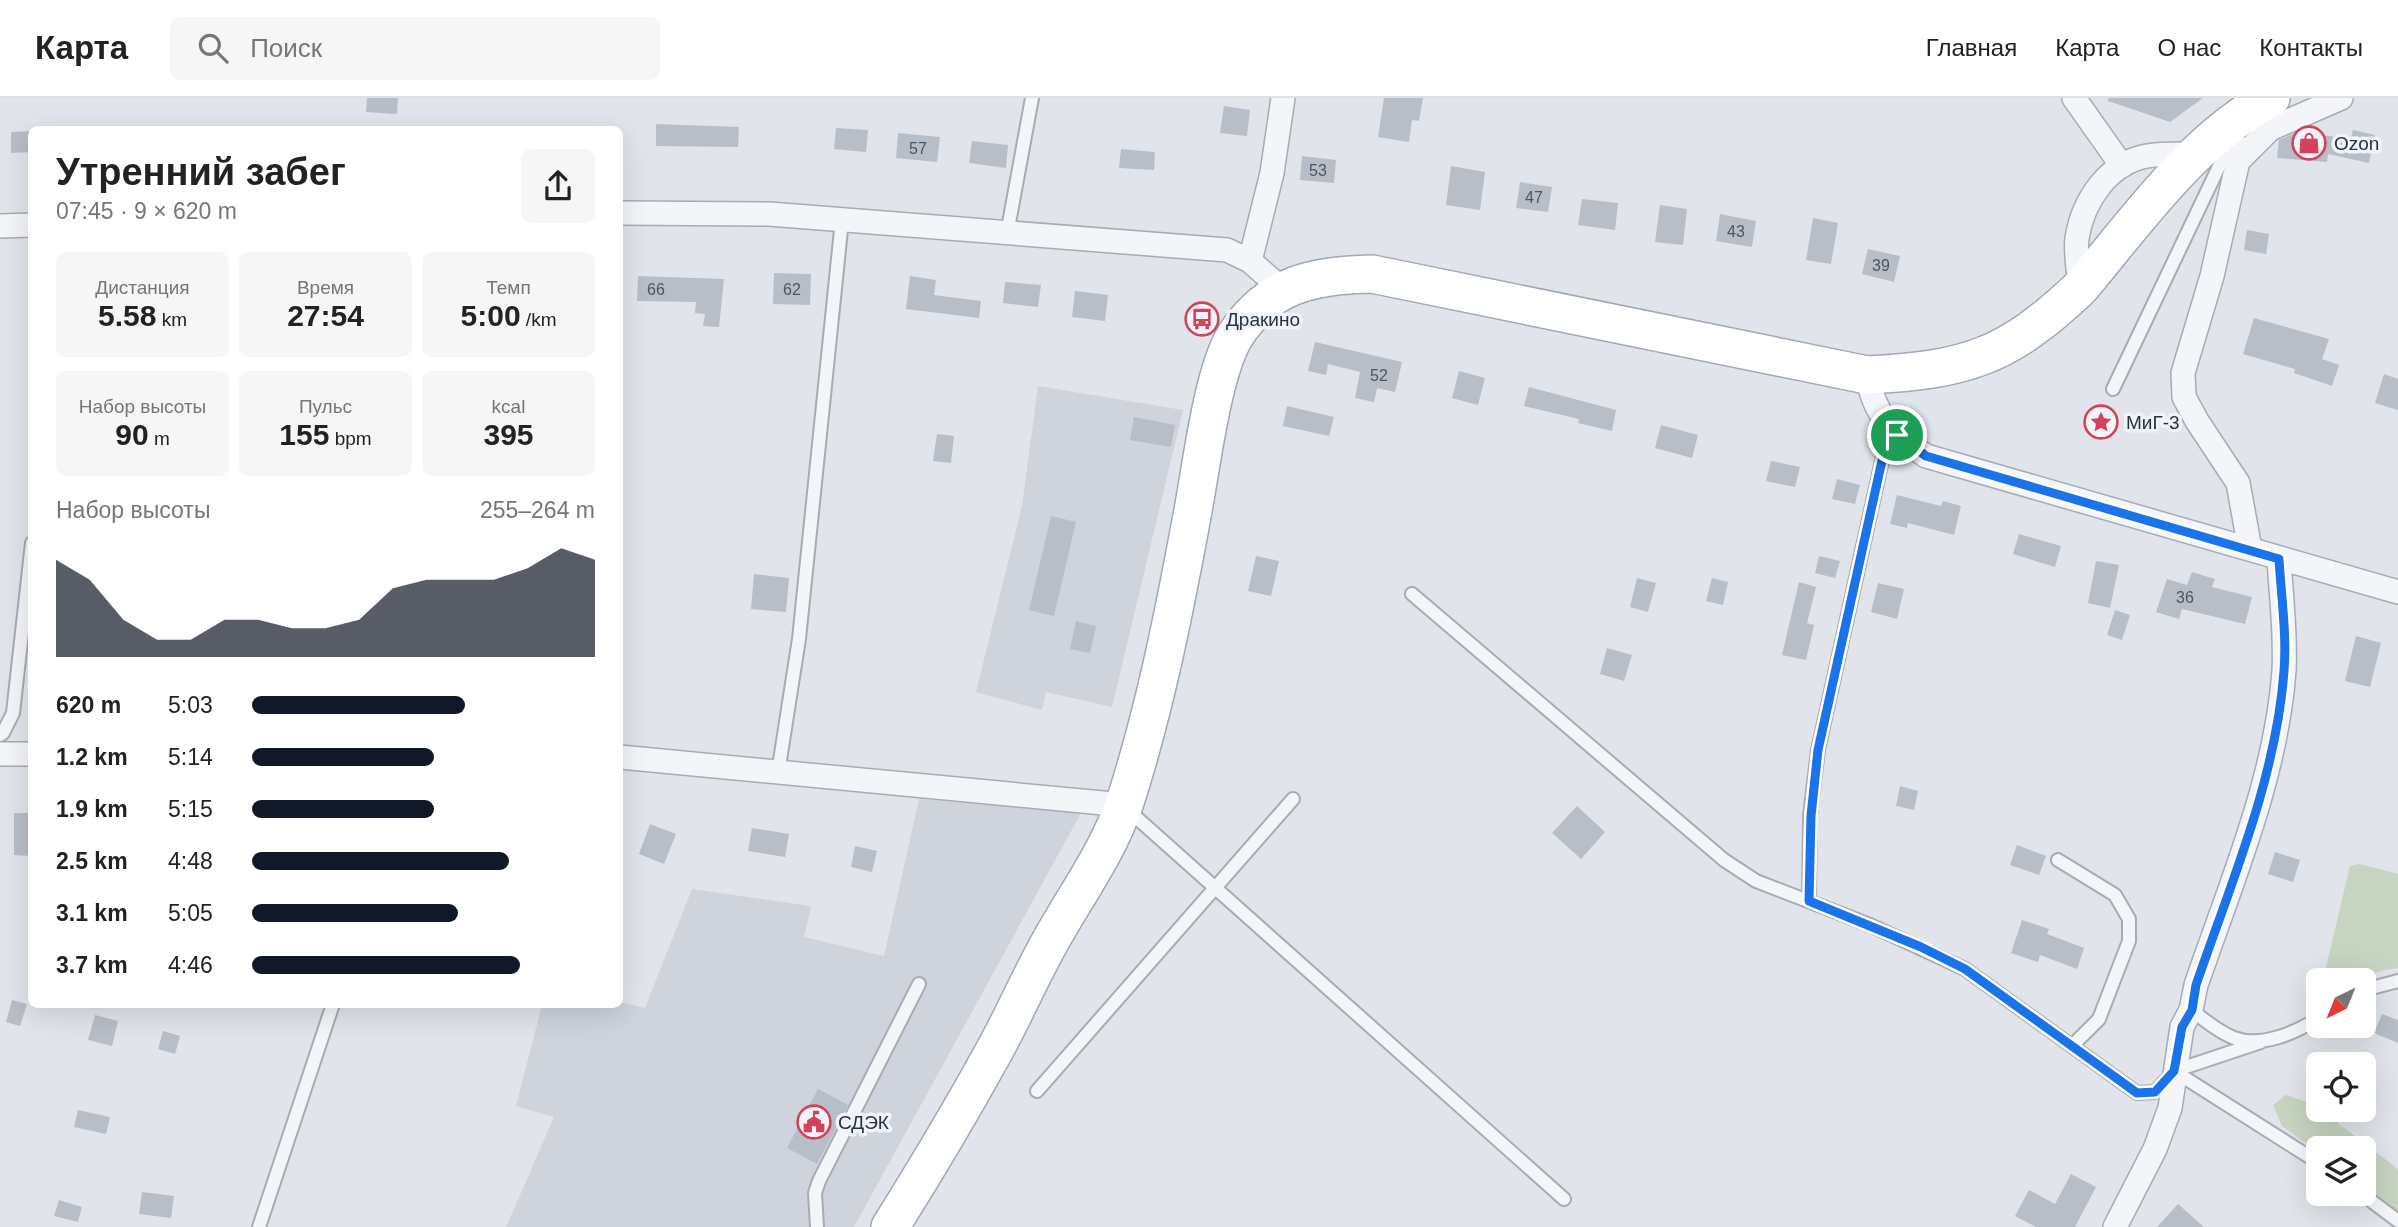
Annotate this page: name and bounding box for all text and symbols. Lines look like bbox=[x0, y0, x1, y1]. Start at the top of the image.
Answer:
search box bbox=[170, 17, 660, 80]
text: Карта bbox=[35, 29, 128, 66]
icon: search bbox=[194, 29, 232, 67]
text: Поиск bbox=[250, 33, 322, 63]
text: Главная bbox=[1926, 34, 2017, 61]
text: Карта bbox=[2055, 34, 2119, 61]
text: О нас bbox=[2157, 34, 2221, 61]
text: Контакты bbox=[2259, 34, 2363, 61]
shop icon: Ozon bbox=[2290, 124, 2328, 162]
place label: Ozon bbox=[2334, 133, 2379, 154]
house number: 57 bbox=[909, 140, 927, 157]
button: share bbox=[521, 149, 595, 223]
text: Утренний забег bbox=[56, 151, 346, 193]
house number: 53 bbox=[1309, 162, 1327, 179]
house number: 47 bbox=[1525, 189, 1543, 206]
text: 07:45 · 9 × 620 m bbox=[56, 198, 237, 224]
house number: 43 bbox=[1727, 223, 1745, 240]
house number: 39 bbox=[1872, 257, 1890, 274]
text: Дистанция bbox=[95, 277, 190, 298]
text: Время bbox=[297, 277, 354, 298]
text: Темп bbox=[486, 277, 531, 298]
house number: 66 bbox=[647, 281, 665, 298]
house number: 62 bbox=[783, 281, 801, 298]
text: 5.58 bbox=[98, 299, 156, 332]
text: 27:54 bbox=[287, 299, 364, 332]
text: 5:00 bbox=[461, 299, 521, 332]
bus stop icon: Дракино bbox=[1183, 300, 1221, 338]
text: km bbox=[156, 309, 187, 330]
text: /km bbox=[521, 309, 556, 330]
place label: Дракино bbox=[1226, 309, 1300, 330]
house number: 52 bbox=[1370, 367, 1388, 384]
text: Набор высоты bbox=[79, 396, 206, 417]
text: Пульс bbox=[299, 396, 352, 417]
text: kcal bbox=[492, 396, 525, 417]
place icon: МиГ-3 bbox=[2082, 403, 2120, 441]
pin bbox=[1867, 405, 1927, 465]
place label: МиГ-3 bbox=[2126, 412, 2180, 433]
icon: arrive bbox=[1878, 416, 1916, 454]
text: 90 bbox=[115, 418, 149, 451]
text: 155 bbox=[279, 418, 329, 451]
text: 395 bbox=[483, 418, 534, 451]
text: m bbox=[149, 428, 170, 449]
text: bpm bbox=[329, 428, 372, 449]
text: Набор высоты bbox=[56, 497, 210, 523]
text: 255–264 m bbox=[480, 497, 595, 523]
house number: 36 bbox=[2176, 589, 2194, 606]
text: 620 m bbox=[56, 692, 121, 718]
text: 5:03 bbox=[168, 692, 213, 718]
text: 1.2 km bbox=[56, 744, 128, 770]
text: 5:14 bbox=[168, 744, 213, 770]
text: 1.9 km bbox=[56, 796, 128, 822]
text: 5:15 bbox=[168, 796, 213, 822]
text: 2.5 km bbox=[56, 848, 128, 874]
text: 4:48 bbox=[168, 848, 213, 874]
text: 3.1 km bbox=[56, 900, 128, 926]
text: 5:05 bbox=[168, 900, 213, 926]
text: 3.7 km bbox=[56, 952, 128, 978]
text: 4:46 bbox=[168, 952, 213, 978]
north arrow bbox=[2306, 968, 2376, 1038]
map controls bbox=[2306, 968, 2376, 1206]
button: locate bbox=[2306, 1052, 2376, 1122]
public building icon: СДЭК bbox=[795, 1103, 833, 1141]
place label: СДЭК bbox=[838, 1112, 889, 1133]
button: layers bbox=[2306, 1136, 2376, 1206]

